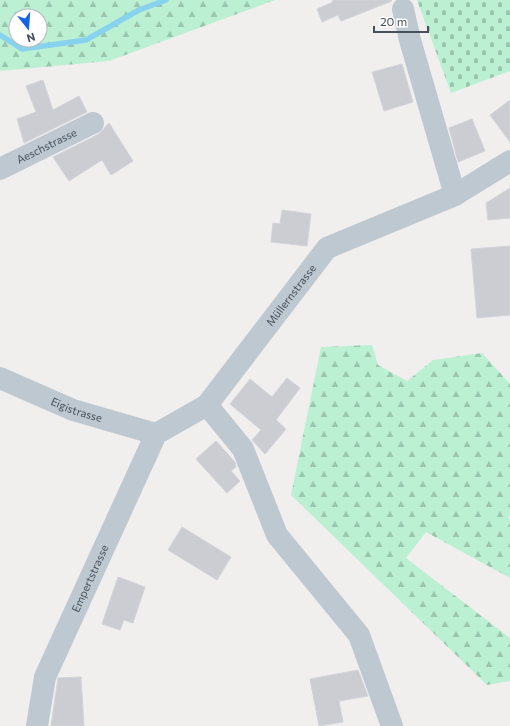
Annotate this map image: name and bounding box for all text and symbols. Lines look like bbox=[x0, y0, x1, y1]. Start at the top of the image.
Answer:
north arrow bbox=[8, 8, 48, 48]
scale bar bbox=[374, 8, 428, 34]
text: 20 m bbox=[380, 14, 407, 28]
text: N bbox=[25, 31, 37, 45]
street label: Aeschstrasse bbox=[14, 125, 79, 166]
street label: Müllernstrasse bbox=[263, 261, 318, 328]
street label: Eigistrasse bbox=[49, 394, 104, 424]
street label: Empertstrasse bbox=[69, 542, 111, 614]

